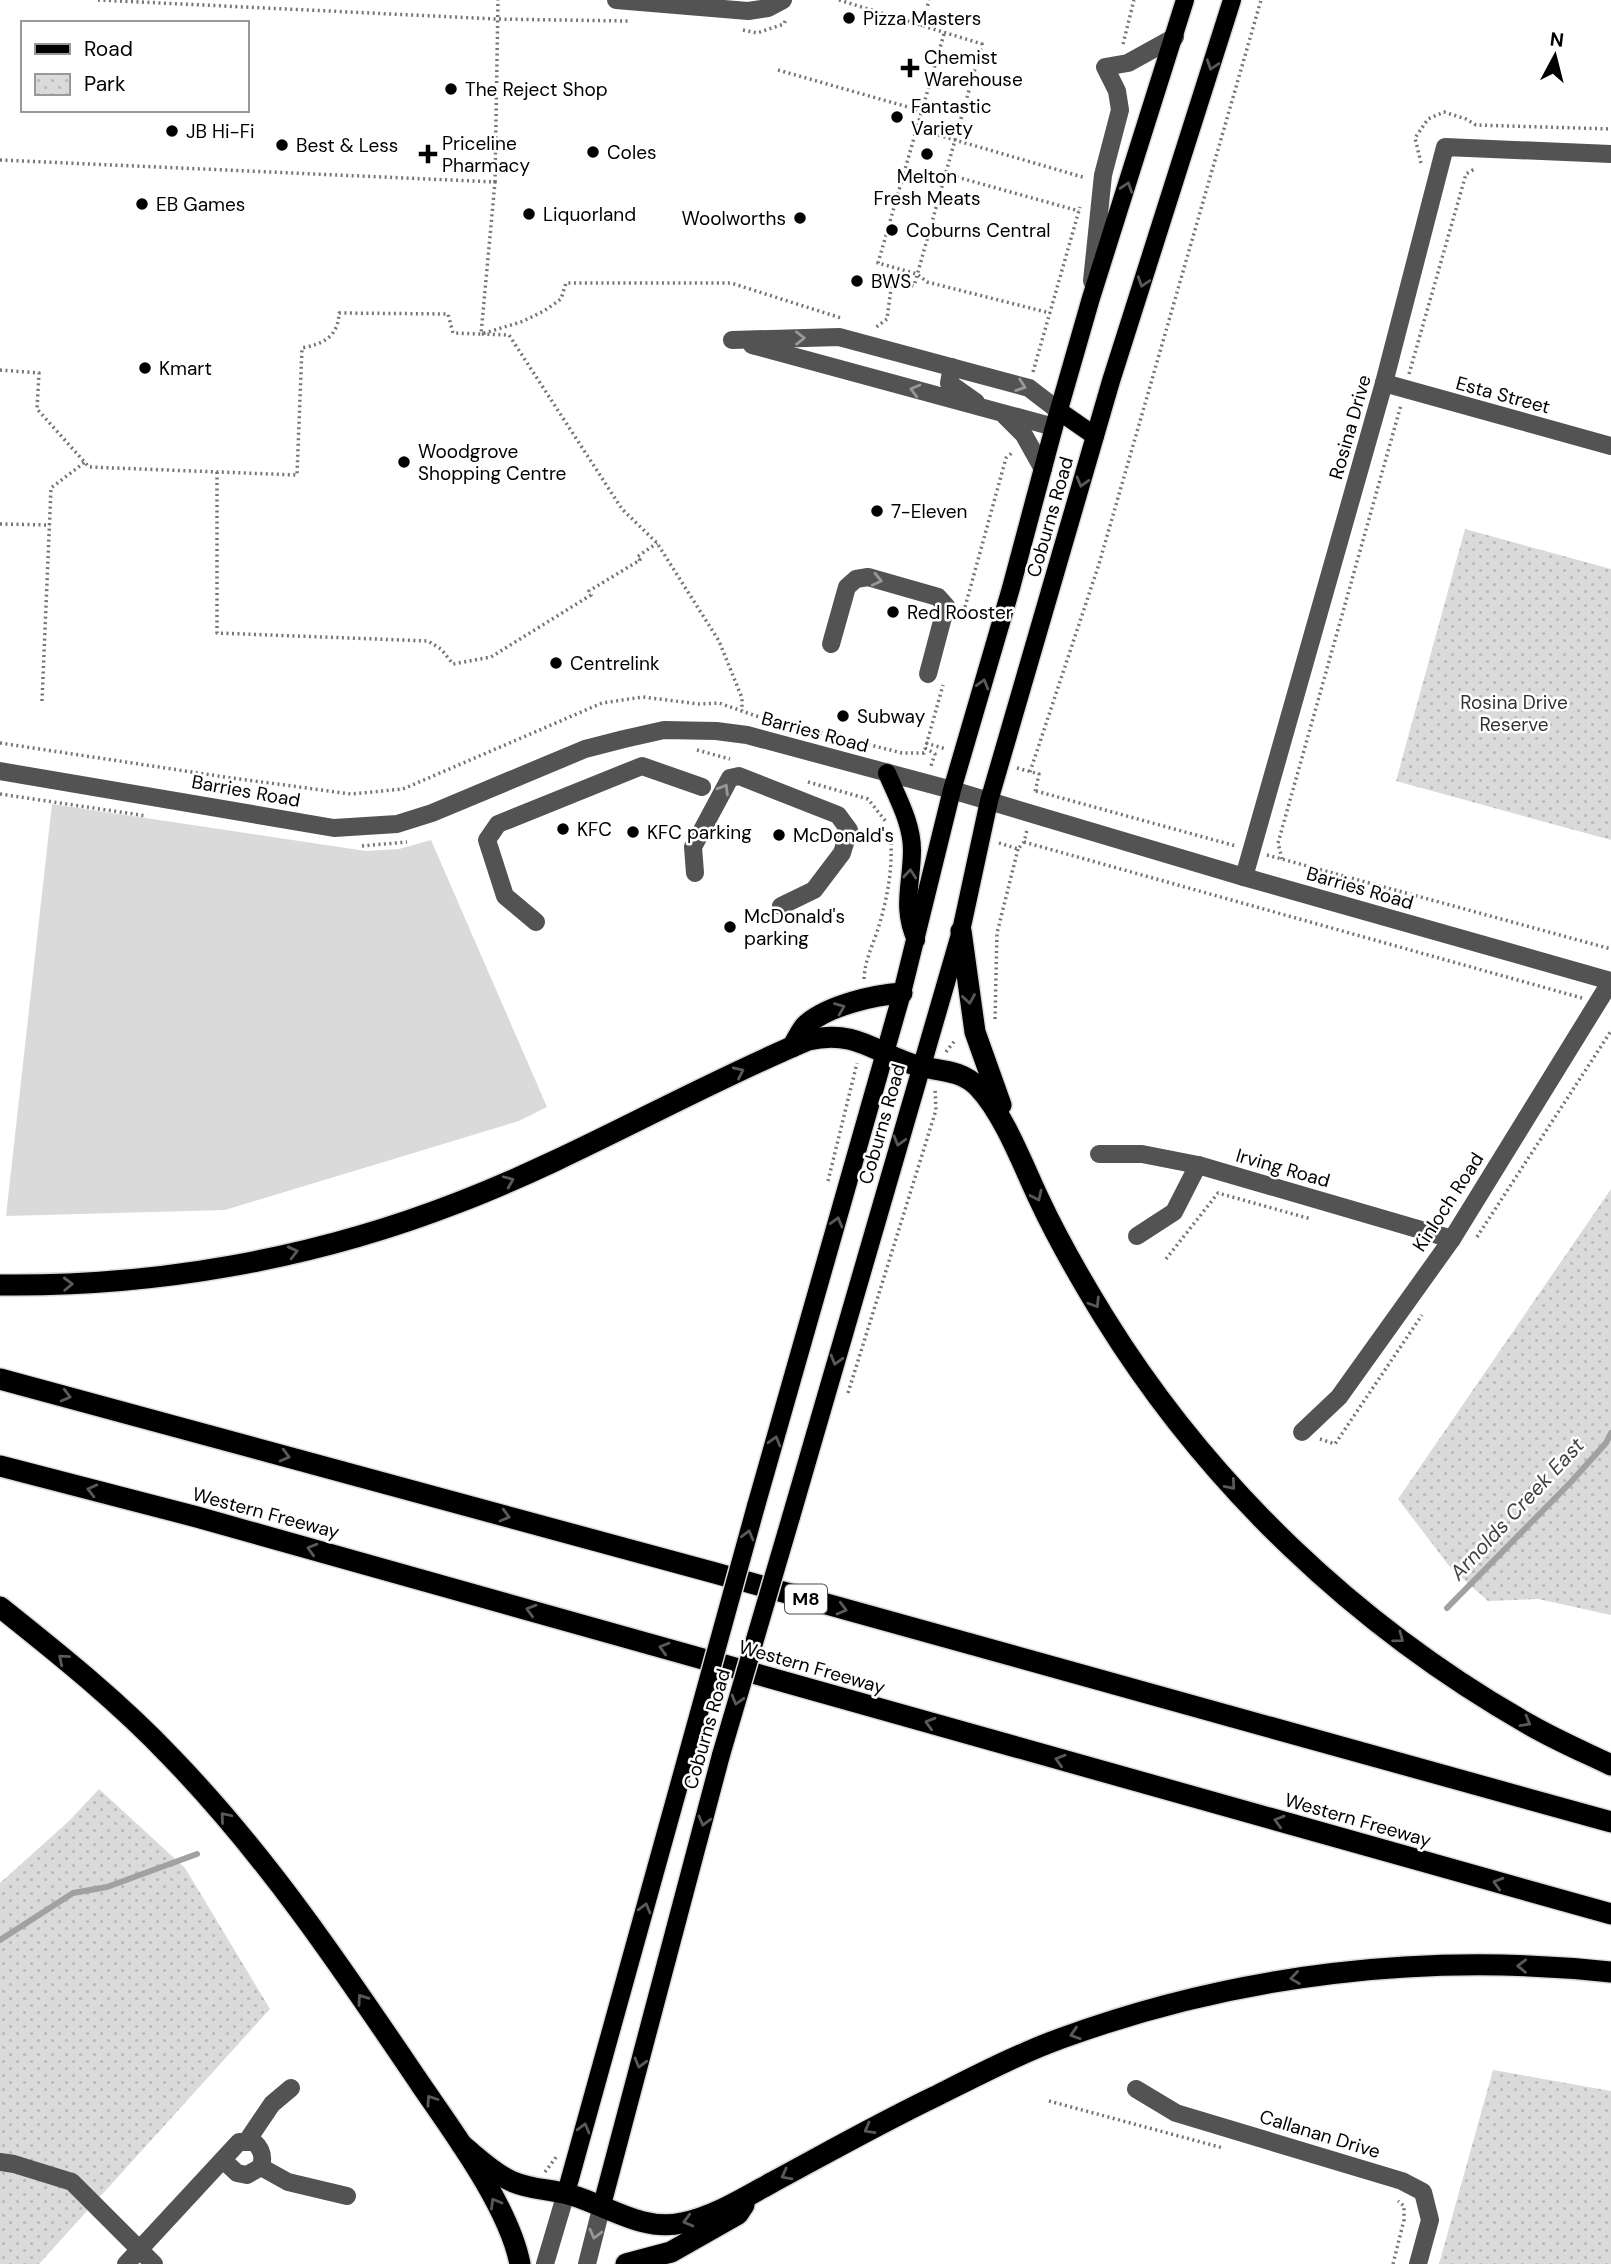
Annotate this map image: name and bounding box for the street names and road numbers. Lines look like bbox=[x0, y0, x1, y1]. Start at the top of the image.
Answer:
street label: Esta Street bbox=[1453, 370, 1553, 420]
street label: Rosina Drive bbox=[1323, 372, 1377, 482]
street label: Coburns Road bbox=[1021, 454, 1079, 580]
street label: Barries Road bbox=[759, 706, 871, 758]
street label: Barries Road bbox=[190, 769, 302, 813]
street label: Barries Road bbox=[1304, 861, 1416, 915]
street label: Coburns Road bbox=[853, 1061, 911, 1187]
street label: Irving Road bbox=[1233, 1143, 1333, 1193]
street label: Kinloch Road bbox=[1407, 1148, 1489, 1256]
street label: Western Freeway bbox=[190, 1481, 343, 1545]
road number: M8 bbox=[785, 1584, 827, 1614]
street label: Western Freeway bbox=[736, 1634, 888, 1700]
street label: Coburns Road bbox=[678, 1666, 736, 1792]
street label: Western Freeway bbox=[1282, 1787, 1434, 1853]
street label: Callanan Drive bbox=[1257, 2104, 1383, 2164]

